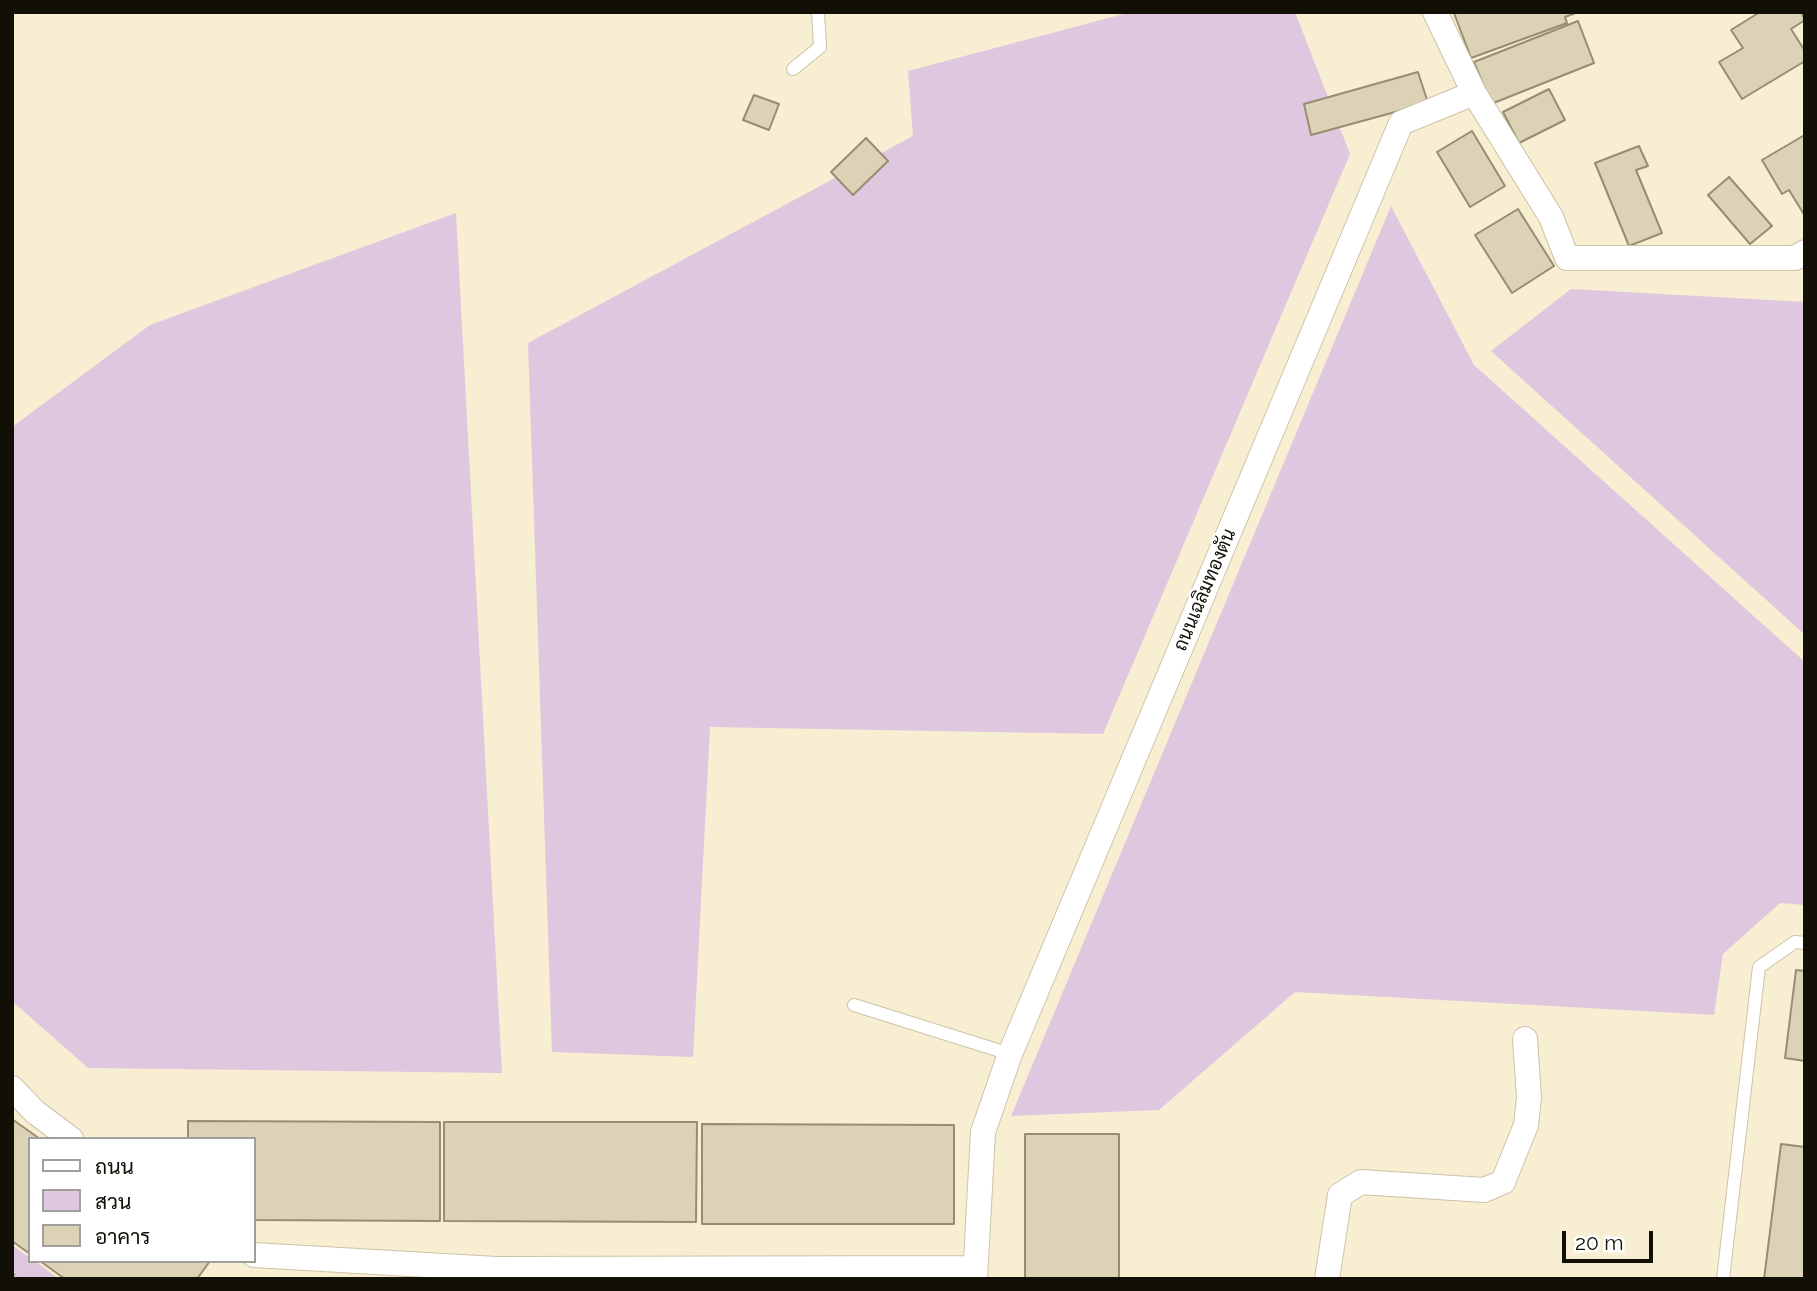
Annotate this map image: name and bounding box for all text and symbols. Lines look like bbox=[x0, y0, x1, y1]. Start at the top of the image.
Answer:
street label: ถนนเฉลิมทองตัน bbox=[1169, 525, 1241, 655]
legend bbox=[28, 1137, 256, 1263]
text: ถนน bbox=[95, 1154, 134, 1179]
text: สวน bbox=[95, 1189, 131, 1214]
scale bar bbox=[1565, 1218, 1656, 1262]
text: อาคาร bbox=[95, 1224, 151, 1249]
text: 20 m bbox=[1575, 1230, 1623, 1255]

